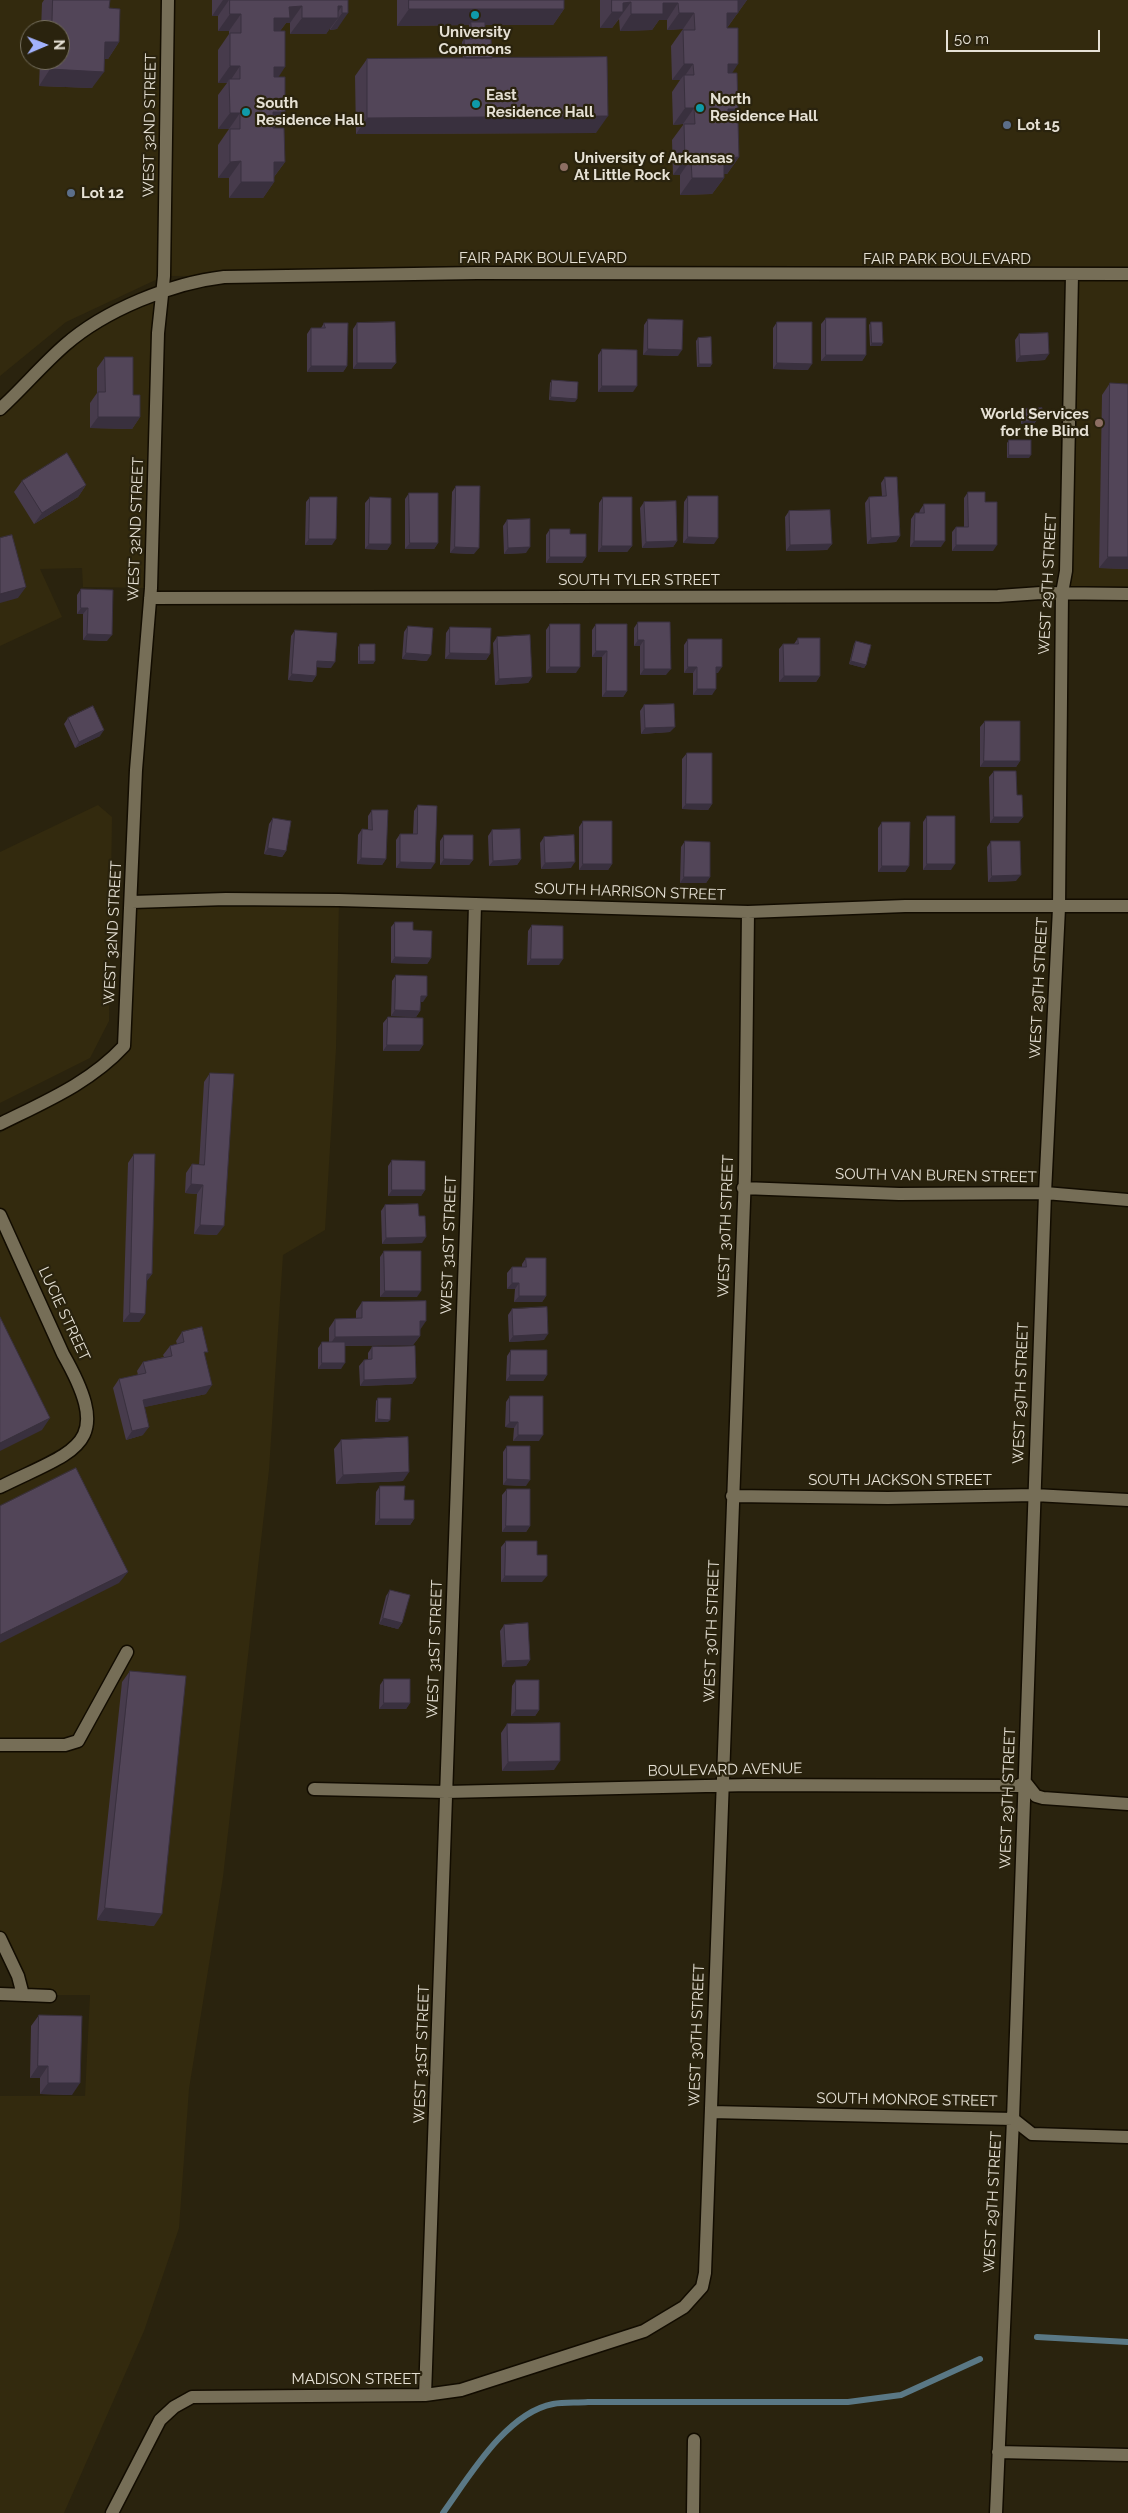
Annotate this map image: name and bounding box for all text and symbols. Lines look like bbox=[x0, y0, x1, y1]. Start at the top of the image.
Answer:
marker: University Commons bbox=[469, 9, 481, 21]
north arrow bbox=[20, 20, 70, 70]
scale bar bbox=[948, 20, 1102, 52]
place label: University Commons bbox=[439, 23, 511, 58]
text: 50 m bbox=[954, 30, 989, 48]
text: N bbox=[51, 39, 67, 50]
street label: WEST 32ND STREET bbox=[140, 53, 160, 197]
place label: East Residence Hall bbox=[486, 86, 594, 121]
place label: North Residence Hall bbox=[710, 90, 818, 125]
place label: South Residence Hall bbox=[256, 94, 364, 129]
marker: East Residence Hall bbox=[470, 98, 482, 110]
marker: North Residence Hall bbox=[694, 102, 706, 114]
marker: South Residence Hall bbox=[240, 106, 252, 118]
place label: Lot 15 bbox=[1017, 116, 1060, 134]
marker: Lot 15 bbox=[1001, 119, 1013, 131]
place label: University of Arkansas At Little Rock bbox=[574, 149, 733, 184]
marker: University of Arkansas At Little Rock bbox=[558, 161, 570, 173]
place label: Lot 12 bbox=[81, 184, 124, 202]
marker: Lot 12 bbox=[65, 187, 77, 199]
street label: FAIR PARK BOULEVARD bbox=[459, 249, 627, 267]
street label: FAIR PARK BOULEVARD bbox=[863, 250, 1031, 268]
place label: World Services for the Blind bbox=[980, 405, 1089, 440]
marker: World Services for the Blind bbox=[1093, 417, 1105, 429]
street label: WEST 32ND STREET bbox=[124, 457, 148, 601]
street label: WEST 29TH STREET bbox=[1035, 513, 1061, 655]
street label: SOUTH TYLER STREET bbox=[558, 571, 720, 589]
street label: WEST 32ND STREET bbox=[100, 861, 126, 1005]
street label: SOUTH HARRISON STREET bbox=[534, 880, 726, 904]
street label: WEST 29TH STREET bbox=[1026, 917, 1052, 1059]
street label: WEST 30TH STREET bbox=[715, 1154, 737, 1298]
street label: SOUTH VAN BUREN STREET bbox=[835, 1165, 1037, 1187]
street label: WEST 31ST STREET bbox=[438, 1175, 460, 1315]
street label: LUCIE STREET bbox=[34, 1264, 94, 1364]
street label: WEST 29TH STREET bbox=[1010, 1322, 1032, 1464]
street label: SOUTH JACKSON STREET bbox=[808, 1471, 992, 1489]
street label: WEST 30TH STREET bbox=[701, 1559, 723, 1703]
street label: WEST 31ST STREET bbox=[424, 1579, 446, 1719]
street label: WEST 29TH STREET bbox=[997, 1727, 1019, 1869]
street label: BOULEVARD AVENUE bbox=[647, 1760, 803, 1780]
street label: WEST 30TH STREET bbox=[686, 1963, 708, 2107]
street label: WEST 31ST STREET bbox=[411, 1984, 433, 2124]
street label: SOUTH MONROE STREET bbox=[816, 2089, 998, 2111]
street label: WEST 29TH STREET bbox=[980, 2131, 1006, 2273]
street label: MADISON STREET bbox=[292, 2370, 420, 2388]

